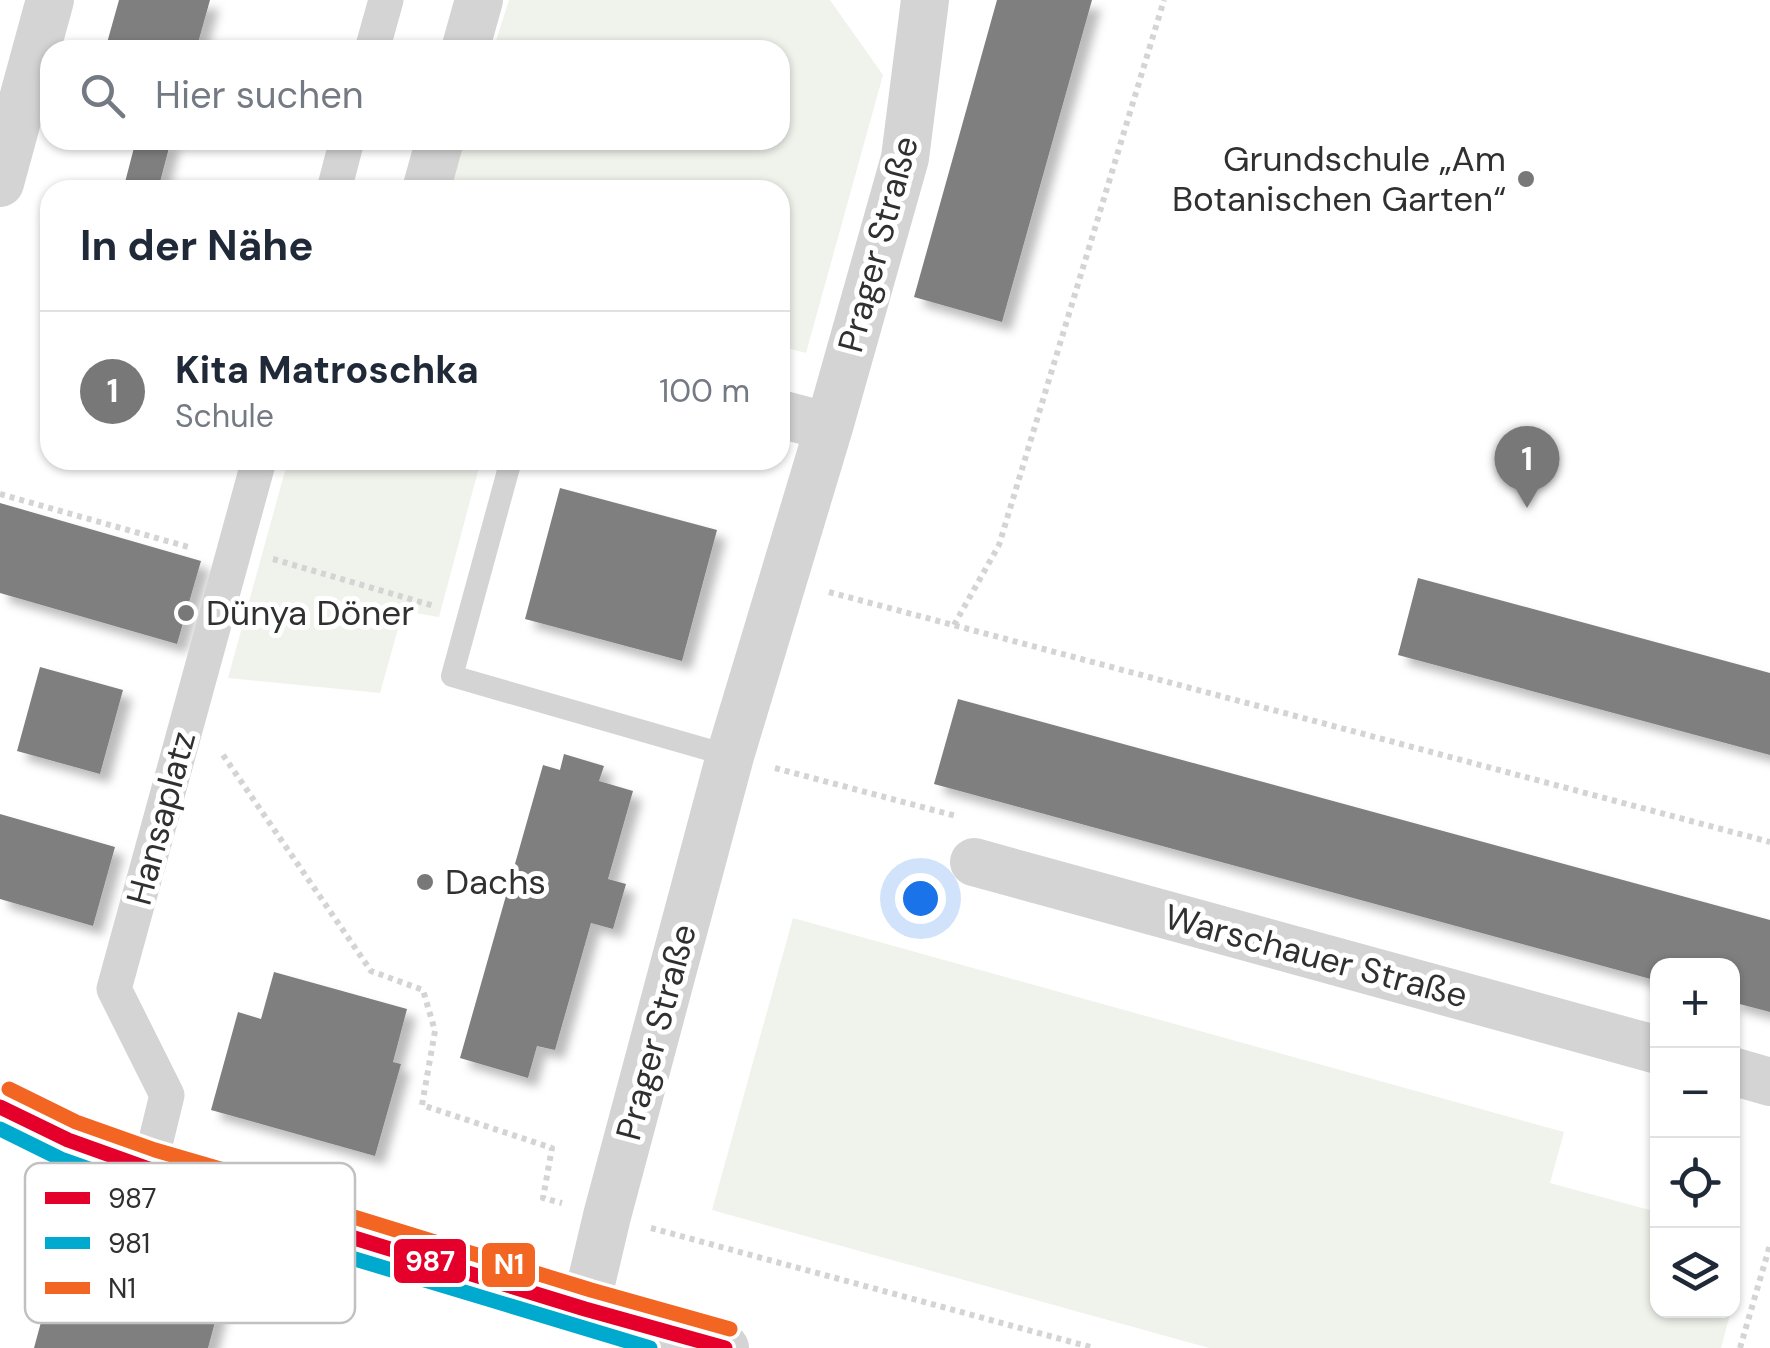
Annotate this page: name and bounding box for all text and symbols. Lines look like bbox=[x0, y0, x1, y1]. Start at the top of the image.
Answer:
search box bbox=[40, 40, 790, 150]
icon: search bbox=[75, 68, 130, 123]
text: Hier suchen bbox=[155, 70, 364, 120]
street label: Prager Straße bbox=[827, 131, 929, 357]
place label: Grundschule „Am Botanischen Garten“ bbox=[1172, 136, 1506, 222]
marker: Grundschule „Am Botanischen Garten“ bbox=[1515, 168, 1537, 190]
text: In der Nähe bbox=[80, 218, 314, 273]
text: Kita Matroschka bbox=[175, 345, 479, 395]
text: 1 bbox=[107, 370, 118, 412]
text: 100 m bbox=[659, 370, 750, 412]
text: Schule bbox=[175, 395, 274, 437]
pin: 1 bbox=[1494, 426, 1560, 508]
place label: Dünya Döner bbox=[206, 590, 414, 636]
marker: Dünya Döner bbox=[175, 602, 197, 624]
street label: Hansaplatz bbox=[116, 726, 206, 910]
place label: Dachs bbox=[445, 859, 546, 905]
marker: Dachs bbox=[414, 871, 436, 893]
your location bbox=[895, 873, 946, 924]
street label: Warschauer Straße bbox=[1160, 893, 1472, 1019]
street label: Prager Straße bbox=[605, 919, 707, 1145]
map controls bbox=[1650, 958, 1740, 1318]
button: + bbox=[1650, 958, 1740, 1048]
button: − bbox=[1650, 1048, 1740, 1138]
button: locate bbox=[1650, 1138, 1740, 1228]
legend bbox=[25, 1163, 355, 1323]
text: 987 bbox=[108, 1180, 156, 1217]
text: 981 bbox=[108, 1225, 150, 1262]
button: layers bbox=[1650, 1228, 1740, 1318]
line badge: 987 bbox=[392, 1237, 468, 1285]
line badge: N1 bbox=[480, 1241, 537, 1289]
text: 987 bbox=[405, 1243, 455, 1280]
text: N1 bbox=[494, 1246, 524, 1283]
text: N1 bbox=[108, 1270, 136, 1307]

